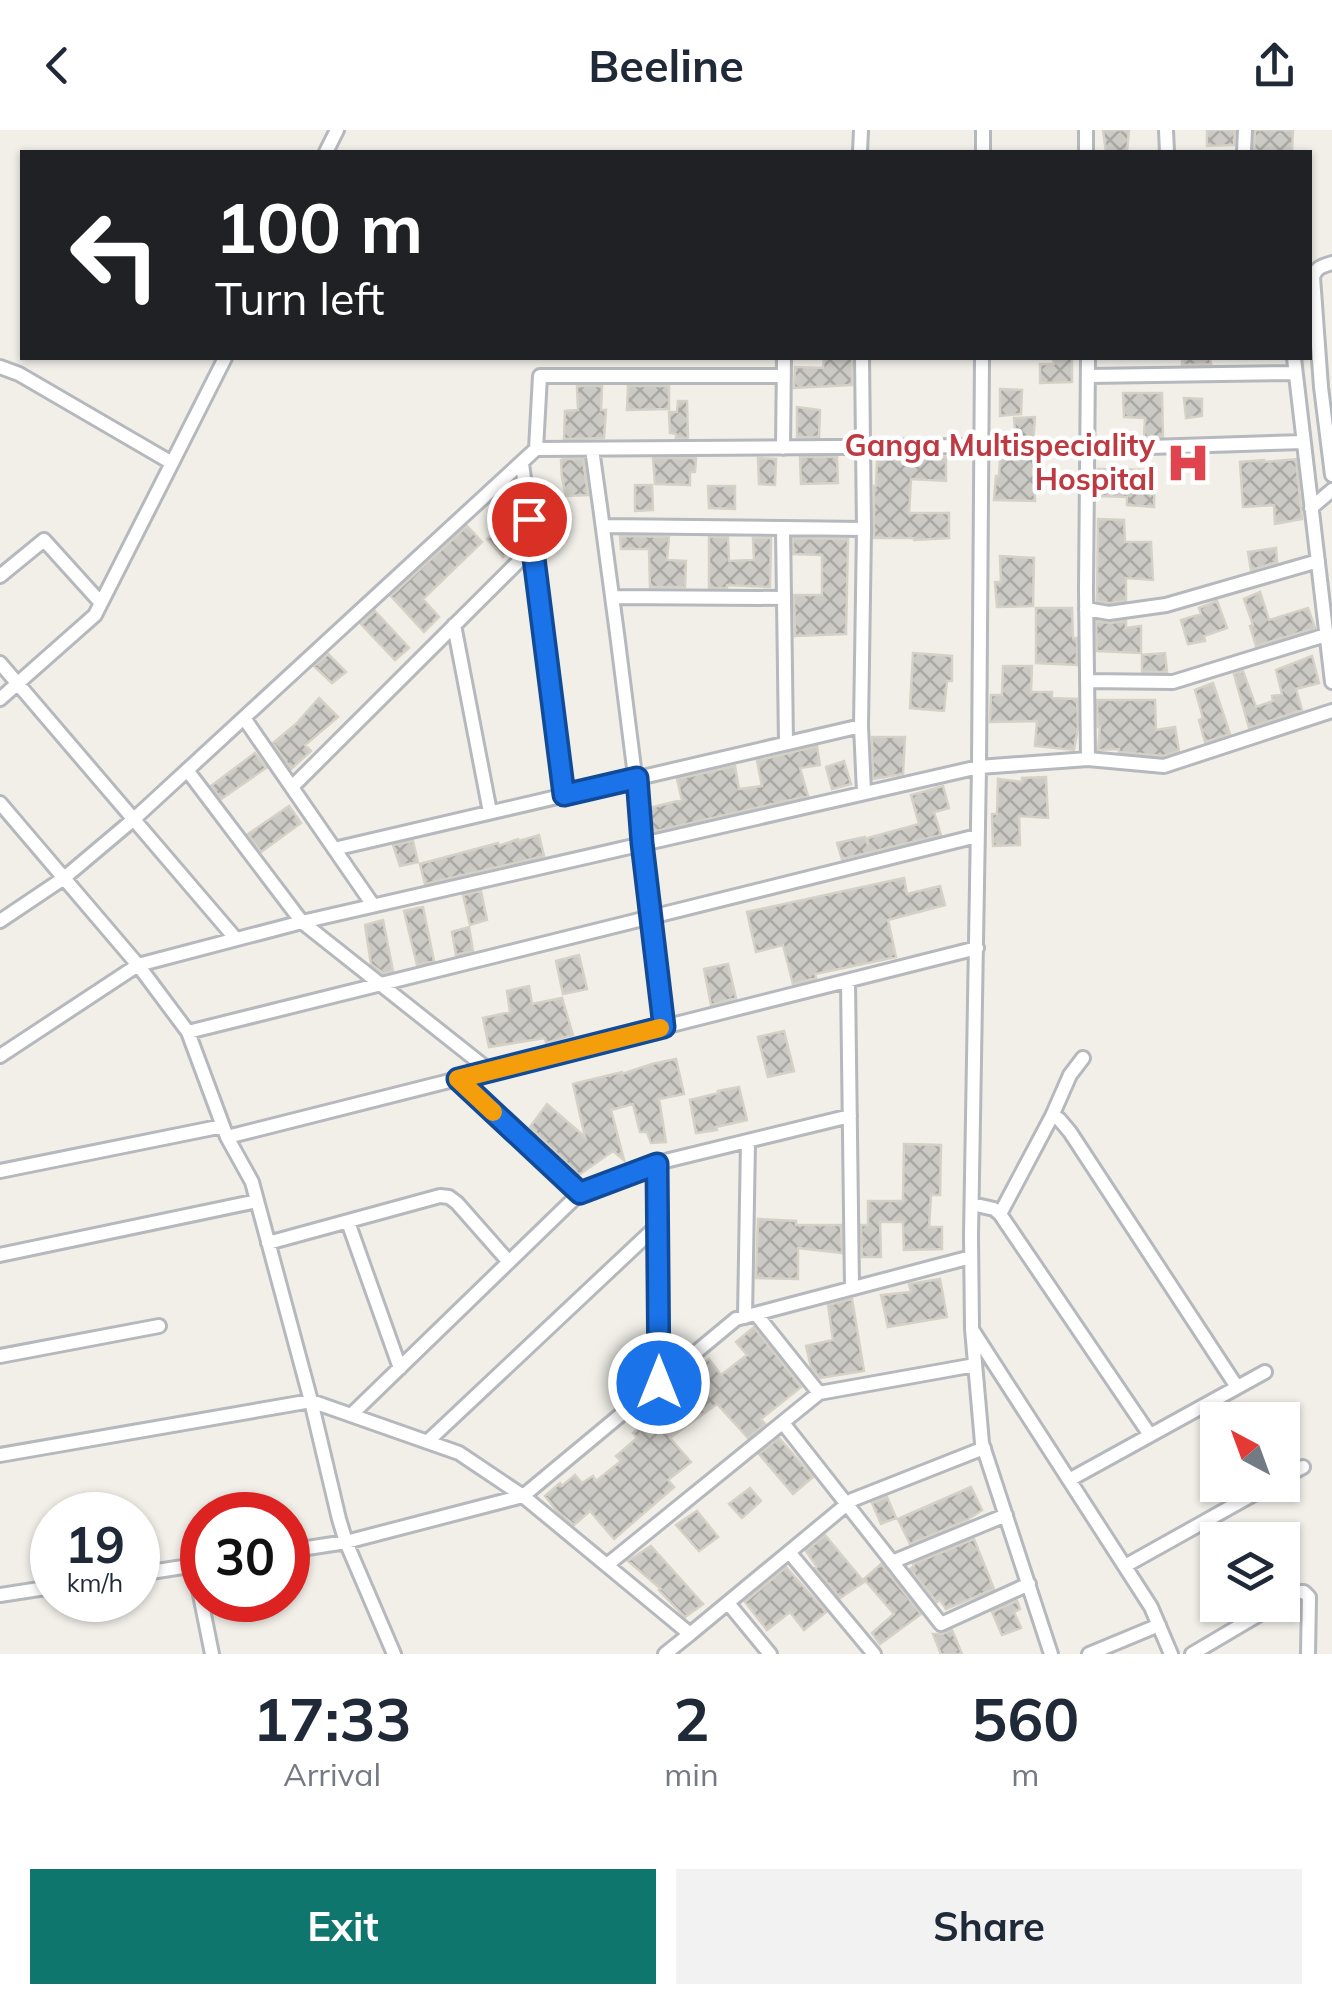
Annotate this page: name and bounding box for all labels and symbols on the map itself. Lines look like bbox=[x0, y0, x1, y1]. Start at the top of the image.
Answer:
place label: Ganga Multispeciality Hospital bbox=[844, 426, 1156, 498]
hospital icon: Ganga Multispeciality Hospital bbox=[1164, 439, 1212, 487]
pin bbox=[487, 477, 572, 562]
position arrow bbox=[607, 1331, 711, 1435]
north arrow bbox=[1200, 1402, 1300, 1502]
speed limit sign: 30 bbox=[180, 1492, 310, 1622]

